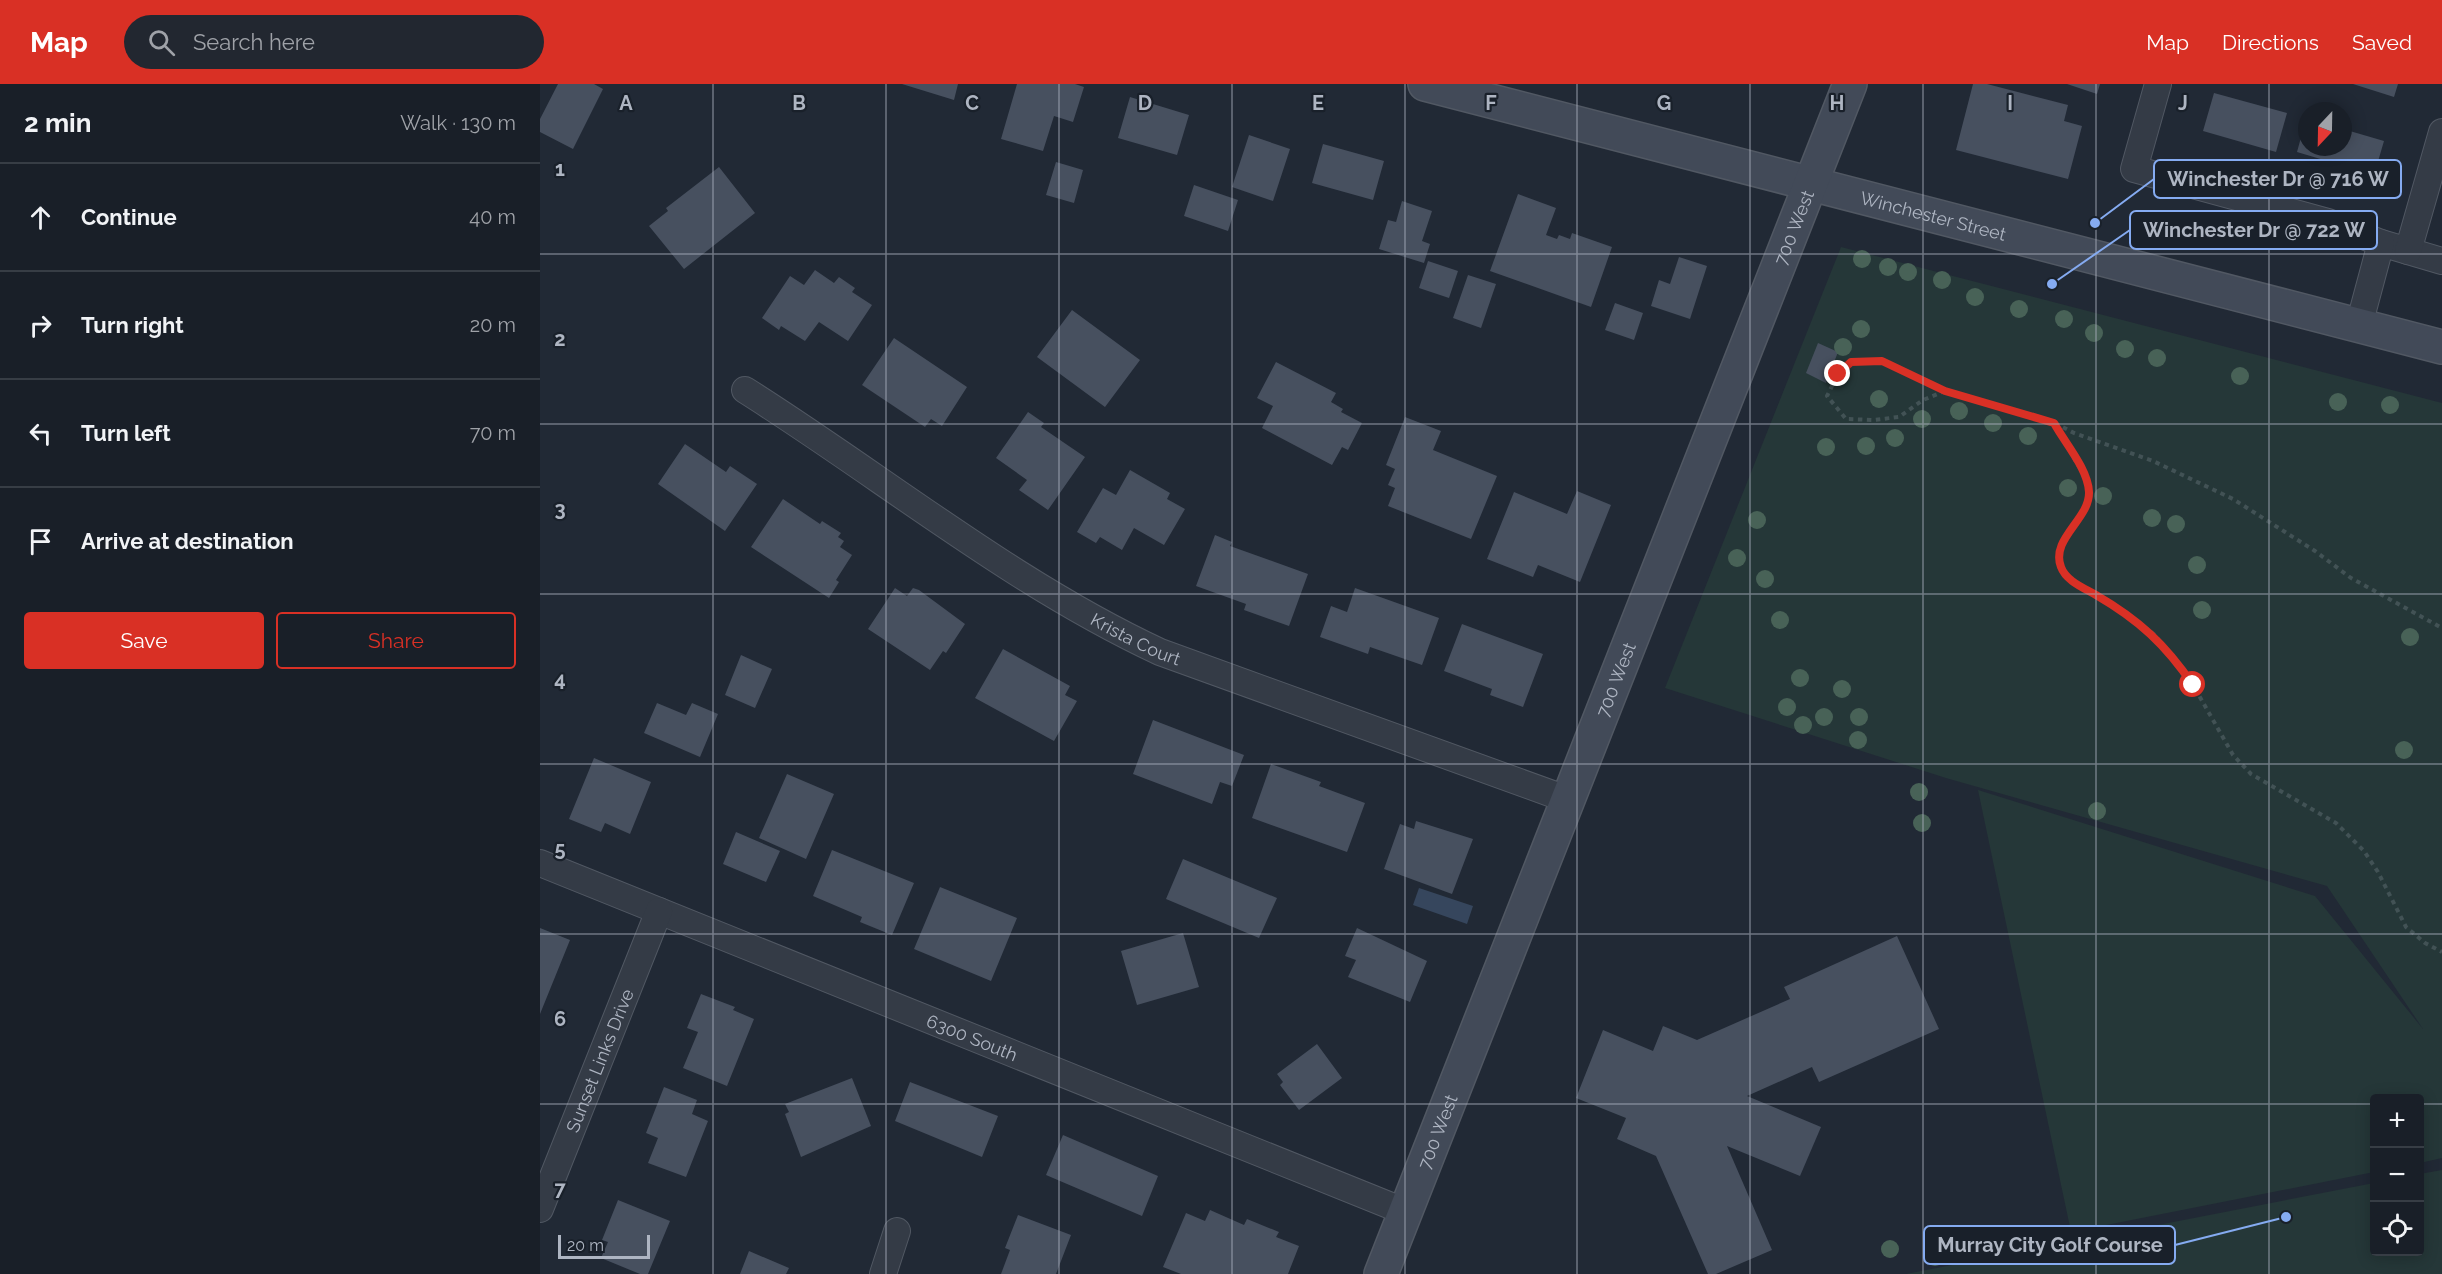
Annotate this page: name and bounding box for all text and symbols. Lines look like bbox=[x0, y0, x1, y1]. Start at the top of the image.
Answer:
search box bbox=[124, 15, 544, 69]
text: Map bbox=[30, 26, 88, 59]
icon: search bbox=[145, 26, 178, 59]
text: Search here bbox=[193, 29, 315, 55]
text: Map bbox=[2146, 30, 2189, 55]
text: Directions bbox=[2222, 30, 2319, 55]
text: Saved bbox=[2352, 30, 2412, 55]
text: A bbox=[619, 91, 633, 115]
text: B bbox=[792, 91, 806, 115]
text: C bbox=[965, 91, 979, 115]
text: D bbox=[1138, 91, 1152, 115]
text: E bbox=[1312, 91, 1324, 115]
text: F bbox=[1485, 91, 1497, 115]
text: G bbox=[1657, 91, 1671, 115]
text: H bbox=[1830, 91, 1844, 115]
text: I bbox=[2007, 91, 2013, 115]
text: J bbox=[2178, 91, 2188, 115]
north arrow bbox=[2298, 102, 2352, 156]
text: 2 min bbox=[24, 108, 91, 138]
text: Walk · 130 m bbox=[400, 111, 516, 135]
text: 1 bbox=[555, 157, 565, 181]
callout: Winchester Dr @ 716 W bbox=[2154, 160, 2401, 198]
text: Winchester Dr @ 716 W bbox=[2167, 167, 2390, 191]
street label: 700 West bbox=[1769, 187, 1818, 268]
street label: Winchester Street bbox=[1858, 187, 2008, 244]
icon: ahead bbox=[24, 201, 57, 234]
text: Continue bbox=[81, 204, 177, 230]
text: 40 m bbox=[469, 205, 516, 229]
callout: Winchester Dr @ 722 W bbox=[2130, 211, 2377, 249]
text: Winchester Dr @ 722 W bbox=[2143, 218, 2366, 242]
icon: right bbox=[24, 309, 57, 342]
text: Turn right bbox=[81, 312, 184, 338]
text: 20 m bbox=[470, 313, 516, 337]
text: 2 bbox=[554, 327, 566, 351]
route end bbox=[1824, 360, 1850, 386]
icon: left bbox=[24, 417, 57, 450]
text: Turn left bbox=[81, 420, 171, 446]
text: 70 m bbox=[470, 421, 516, 445]
text: 3 bbox=[554, 497, 566, 521]
icon: arrive bbox=[24, 525, 57, 558]
text: Arrive at destination bbox=[81, 528, 294, 554]
street label: Krista Court bbox=[1087, 608, 1184, 669]
button: Save bbox=[24, 612, 264, 669]
button: Share bbox=[276, 612, 516, 669]
street label: 700 West bbox=[1591, 639, 1639, 720]
text: 4 bbox=[554, 667, 566, 691]
route start bbox=[2179, 671, 2205, 697]
text: 5 bbox=[554, 837, 566, 861]
street label: Sunset Links Drive bbox=[561, 985, 638, 1135]
text: 6 bbox=[554, 1007, 566, 1031]
street label: 6300 South bbox=[924, 1009, 1021, 1065]
street label: 700 West bbox=[1413, 1091, 1461, 1172]
map controls bbox=[2370, 1094, 2424, 1256]
button: + bbox=[2370, 1094, 2424, 1148]
button: − bbox=[2370, 1148, 2424, 1202]
text: 7 bbox=[554, 1177, 566, 1201]
button: locate bbox=[2370, 1202, 2424, 1256]
callout: Murray City Golf Course bbox=[1924, 1226, 2175, 1264]
scale bar bbox=[558, 1232, 650, 1260]
text: Murray City Golf Course bbox=[1937, 1233, 2163, 1257]
text: 20 m bbox=[567, 1236, 604, 1255]

